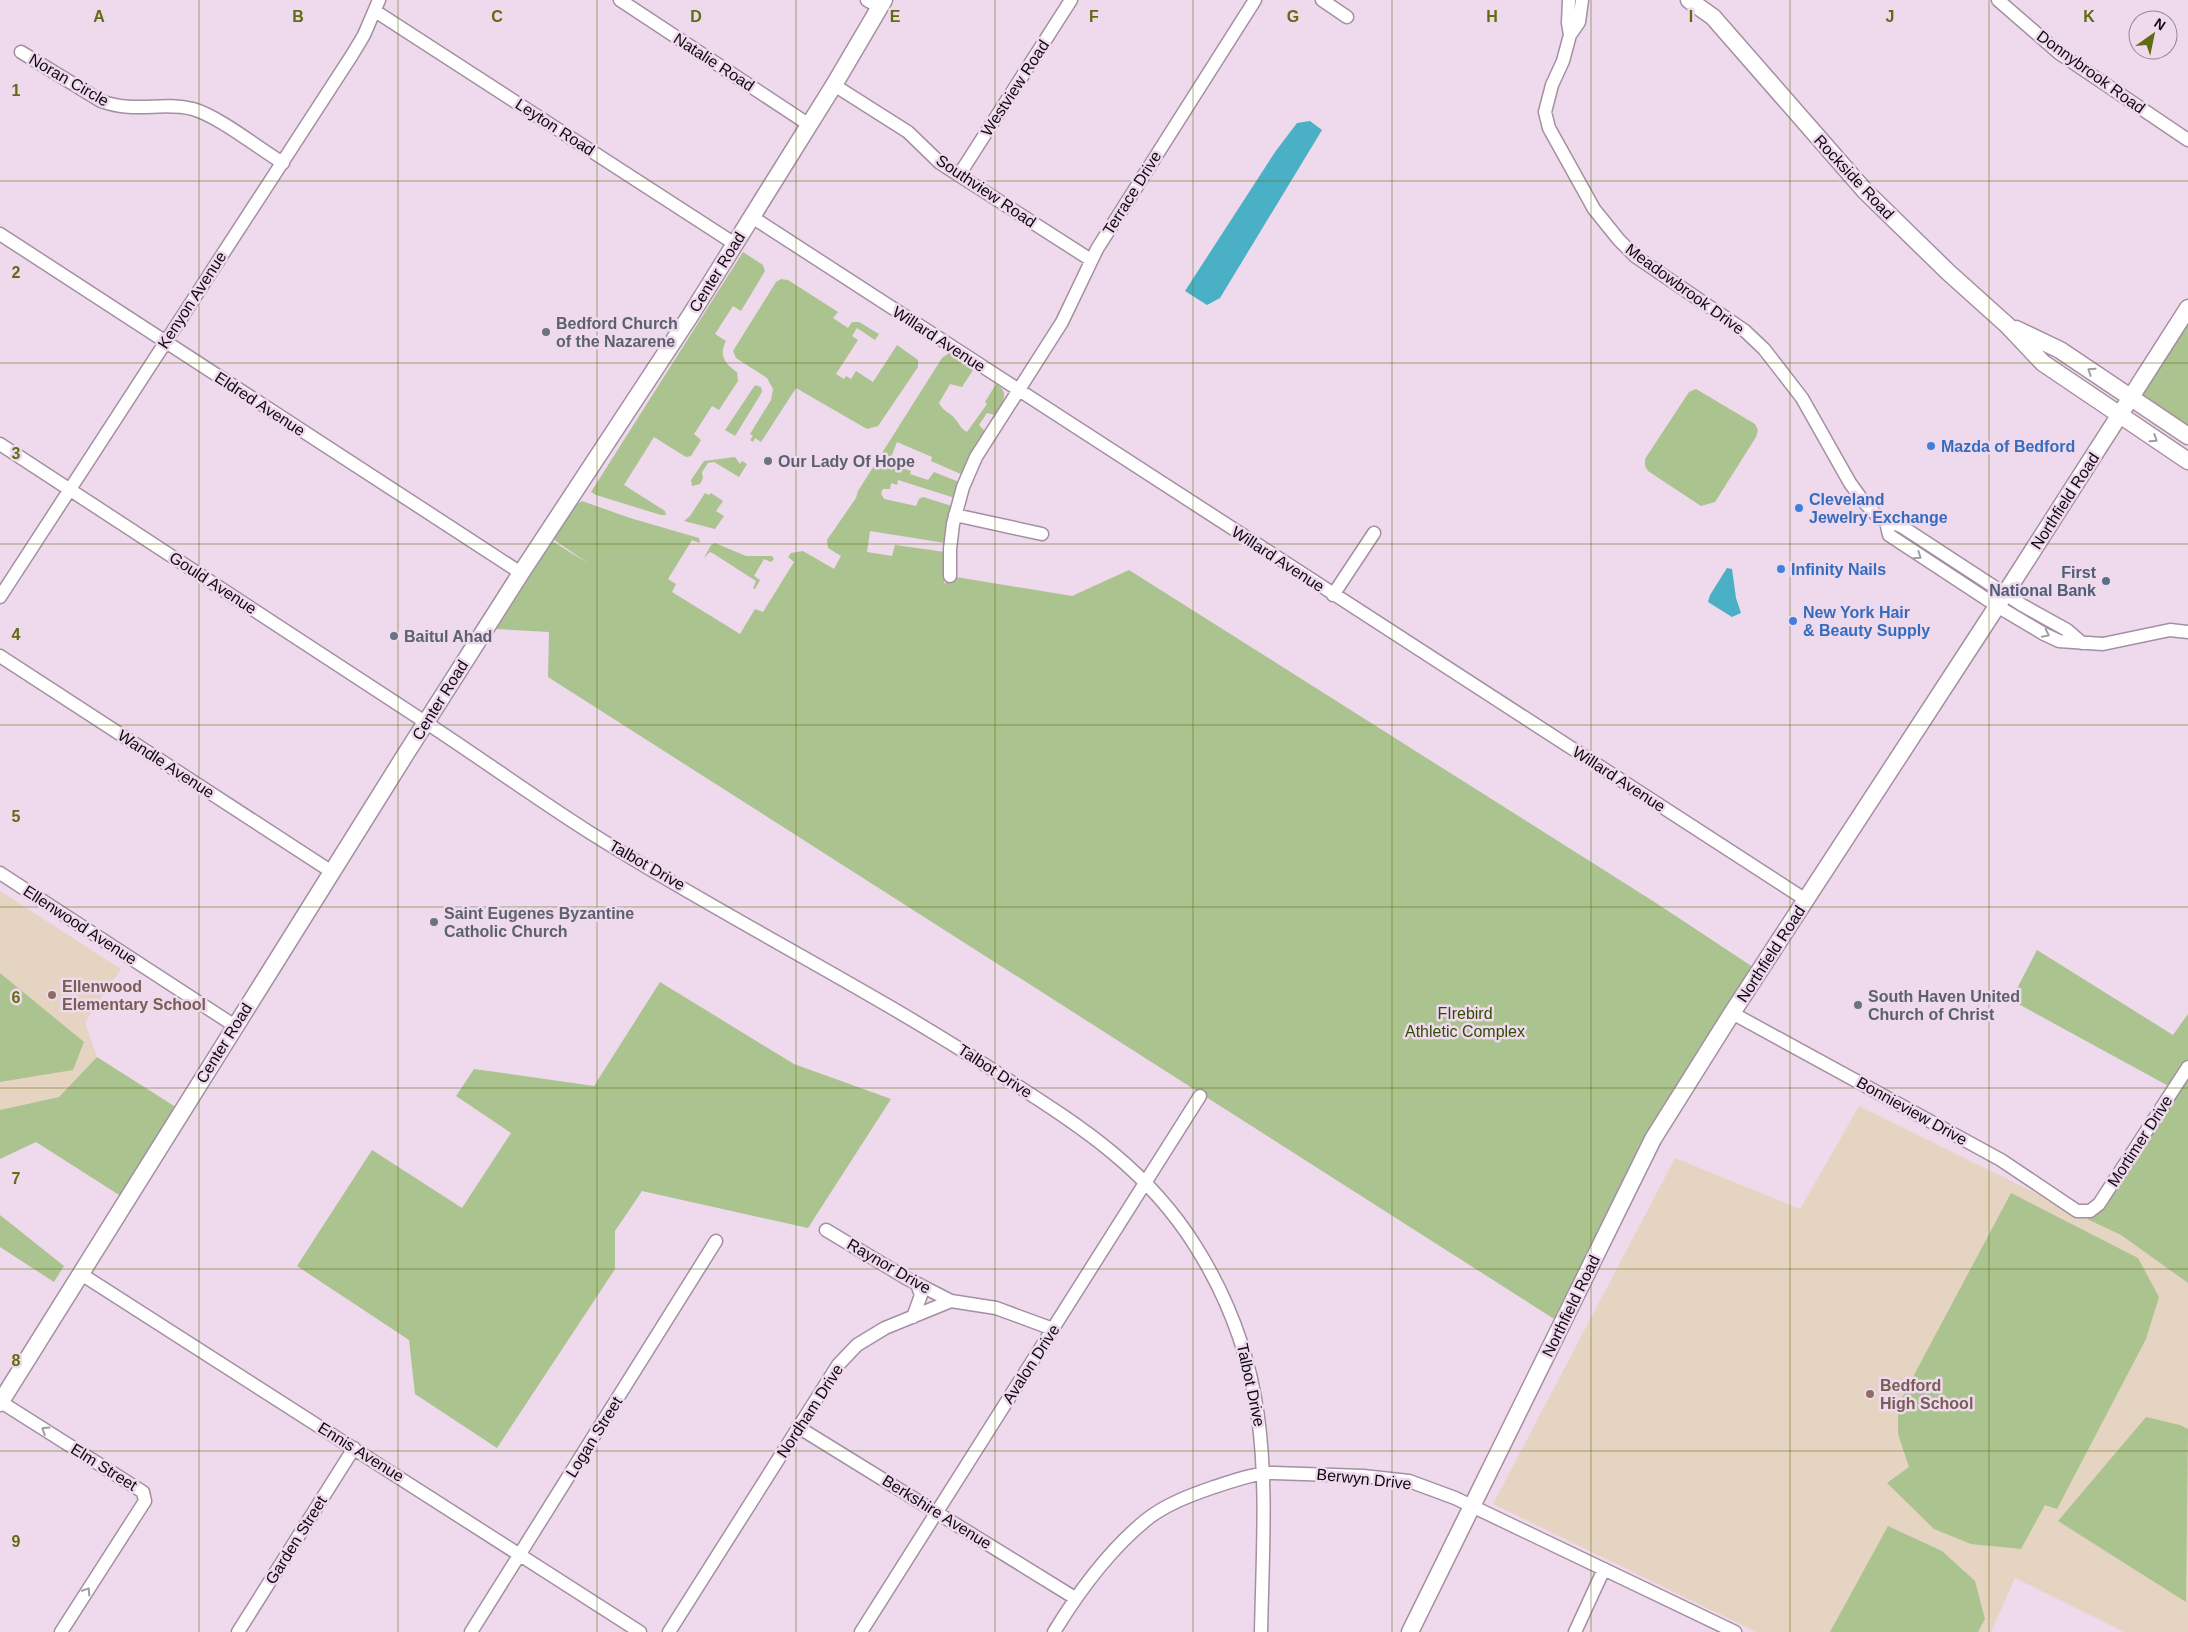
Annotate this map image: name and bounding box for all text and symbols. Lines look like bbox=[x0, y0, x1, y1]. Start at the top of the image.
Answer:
text: A bbox=[93, 8, 105, 25]
text: B bbox=[292, 8, 304, 25]
text: C bbox=[491, 8, 503, 25]
text: D bbox=[690, 8, 702, 25]
text: E bbox=[890, 8, 901, 25]
text: F bbox=[1089, 8, 1099, 25]
text: G bbox=[1287, 8, 1299, 25]
text: H bbox=[1486, 8, 1498, 25]
text: I bbox=[1689, 8, 1693, 25]
text: J bbox=[1886, 8, 1894, 25]
text: K bbox=[2083, 8, 2095, 25]
north arrow bbox=[2128, 10, 2178, 60]
text: N bbox=[2151, 15, 2169, 34]
street label: Donnybrook Road bbox=[2034, 27, 2148, 117]
street label: Natalie Road bbox=[671, 30, 757, 94]
street label: Westview Road bbox=[978, 37, 1052, 139]
street label: Noran Circle bbox=[26, 50, 112, 110]
text: 1 bbox=[12, 82, 21, 99]
street label: Leyton Road bbox=[512, 95, 598, 159]
street label: Rockside Road bbox=[1811, 132, 1897, 222]
street label: Terrace Drive bbox=[1100, 148, 1164, 238]
street label: Southview Road bbox=[933, 151, 1039, 231]
street label: Center Road bbox=[686, 229, 748, 315]
street label: Meadowbrook Drive bbox=[1622, 240, 1748, 338]
street label: Kenyon Avenue bbox=[154, 248, 230, 352]
text: 2 bbox=[12, 264, 21, 281]
street label: Willard Avenue bbox=[890, 303, 988, 375]
place label: Bedford Church of the Nazarene bbox=[556, 315, 678, 350]
marker: Bedford Church of the Nazarene bbox=[540, 326, 552, 338]
one-way arrow bbox=[2087, 368, 2096, 377]
street label: Eldred Avenue bbox=[212, 369, 308, 439]
one-way arrow bbox=[2148, 433, 2157, 442]
place label: Mazda of Bedford bbox=[1941, 438, 2075, 455]
marker: Mazda of Bedford bbox=[1925, 440, 1937, 452]
text: 3 bbox=[12, 445, 21, 462]
street label: Northfield Road bbox=[2028, 450, 2102, 552]
place label: Our Lady Of Hope bbox=[778, 453, 915, 470]
marker: Our Lady Of Hope bbox=[762, 455, 774, 467]
place label: Cleveland Jewelry Exchange bbox=[1809, 491, 1948, 526]
marker: Cleveland Jewelry Exchange bbox=[1793, 502, 1805, 514]
street label: Willard Avenue bbox=[1229, 523, 1327, 595]
street label: Gould Avenue bbox=[166, 549, 260, 617]
one-way arrow bbox=[1913, 549, 1922, 559]
place label: Infinity Nails bbox=[1791, 561, 1886, 578]
marker: Infinity Nails bbox=[1775, 563, 1787, 575]
place label: First National Bank bbox=[1989, 564, 2097, 599]
marker: First National Bank bbox=[2100, 575, 2112, 587]
place label: New York Hair & Beauty Supply bbox=[1803, 604, 1930, 639]
marker: New York Hair & Beauty Supply bbox=[1787, 615, 1799, 627]
text: 4 bbox=[12, 626, 21, 643]
place label: Baitul Ahad bbox=[404, 628, 492, 645]
one-way arrow bbox=[2041, 628, 2050, 639]
marker: Baitul Ahad bbox=[388, 630, 400, 642]
street label: Center Road bbox=[409, 657, 471, 743]
street label: Wandle Avenue bbox=[115, 727, 217, 801]
street label: Willard Avenue bbox=[1570, 743, 1668, 815]
text: 5 bbox=[12, 808, 21, 825]
street label: Talbot Drive bbox=[606, 837, 688, 894]
street label: Ellenwood Avenue bbox=[20, 882, 140, 968]
street label: Northfield Road bbox=[1734, 903, 1808, 1005]
place label: Saint Eugenes Byzantine Catholic Church bbox=[444, 905, 634, 940]
marker: Saint Eugenes Byzantine Catholic Church bbox=[428, 916, 440, 928]
place label: Ellenwood Elementary School bbox=[62, 978, 206, 1013]
place label: South Haven United Church of Christ bbox=[1868, 988, 2020, 1023]
text: 6 bbox=[12, 989, 21, 1006]
marker: Ellenwood Elementary School bbox=[46, 989, 58, 1001]
marker: South Haven United Church of Christ bbox=[1852, 999, 1864, 1011]
street label: Center Road bbox=[193, 1000, 255, 1086]
park label: FIrebird Athletic Complex bbox=[1405, 1005, 1525, 1040]
street label: Talbot Drive bbox=[955, 1041, 1035, 1101]
street label: Bonnieview Drive bbox=[1854, 1074, 1970, 1148]
street label: Mortimer Drive bbox=[2104, 1092, 2176, 1190]
text: 7 bbox=[12, 1170, 21, 1187]
street label: Raynor Drive bbox=[844, 1235, 934, 1297]
street label: Northfield Road bbox=[1539, 1252, 1603, 1360]
street label: Avalon Drive bbox=[999, 1321, 1063, 1407]
street label: Talbot Drive bbox=[1234, 1342, 1268, 1428]
text: 8 bbox=[12, 1352, 21, 1369]
street label: Nordham Drive bbox=[774, 1361, 846, 1461]
place label: Bedford High School bbox=[1880, 1377, 1973, 1412]
marker: Bedford High School bbox=[1864, 1388, 1876, 1400]
street label: Logan Street bbox=[563, 1393, 626, 1480]
street label: Ennis Avenue bbox=[315, 1419, 407, 1485]
one-way arrow bbox=[41, 1427, 50, 1436]
street label: Elm Street bbox=[68, 1440, 141, 1494]
street label: Berwyn Drive bbox=[1316, 1466, 1412, 1492]
street label: Berkshire Avenue bbox=[879, 1472, 995, 1552]
street label: Garden Street bbox=[262, 1492, 330, 1587]
text: 9 bbox=[12, 1533, 21, 1550]
one-way arrow bbox=[81, 1587, 90, 1597]

